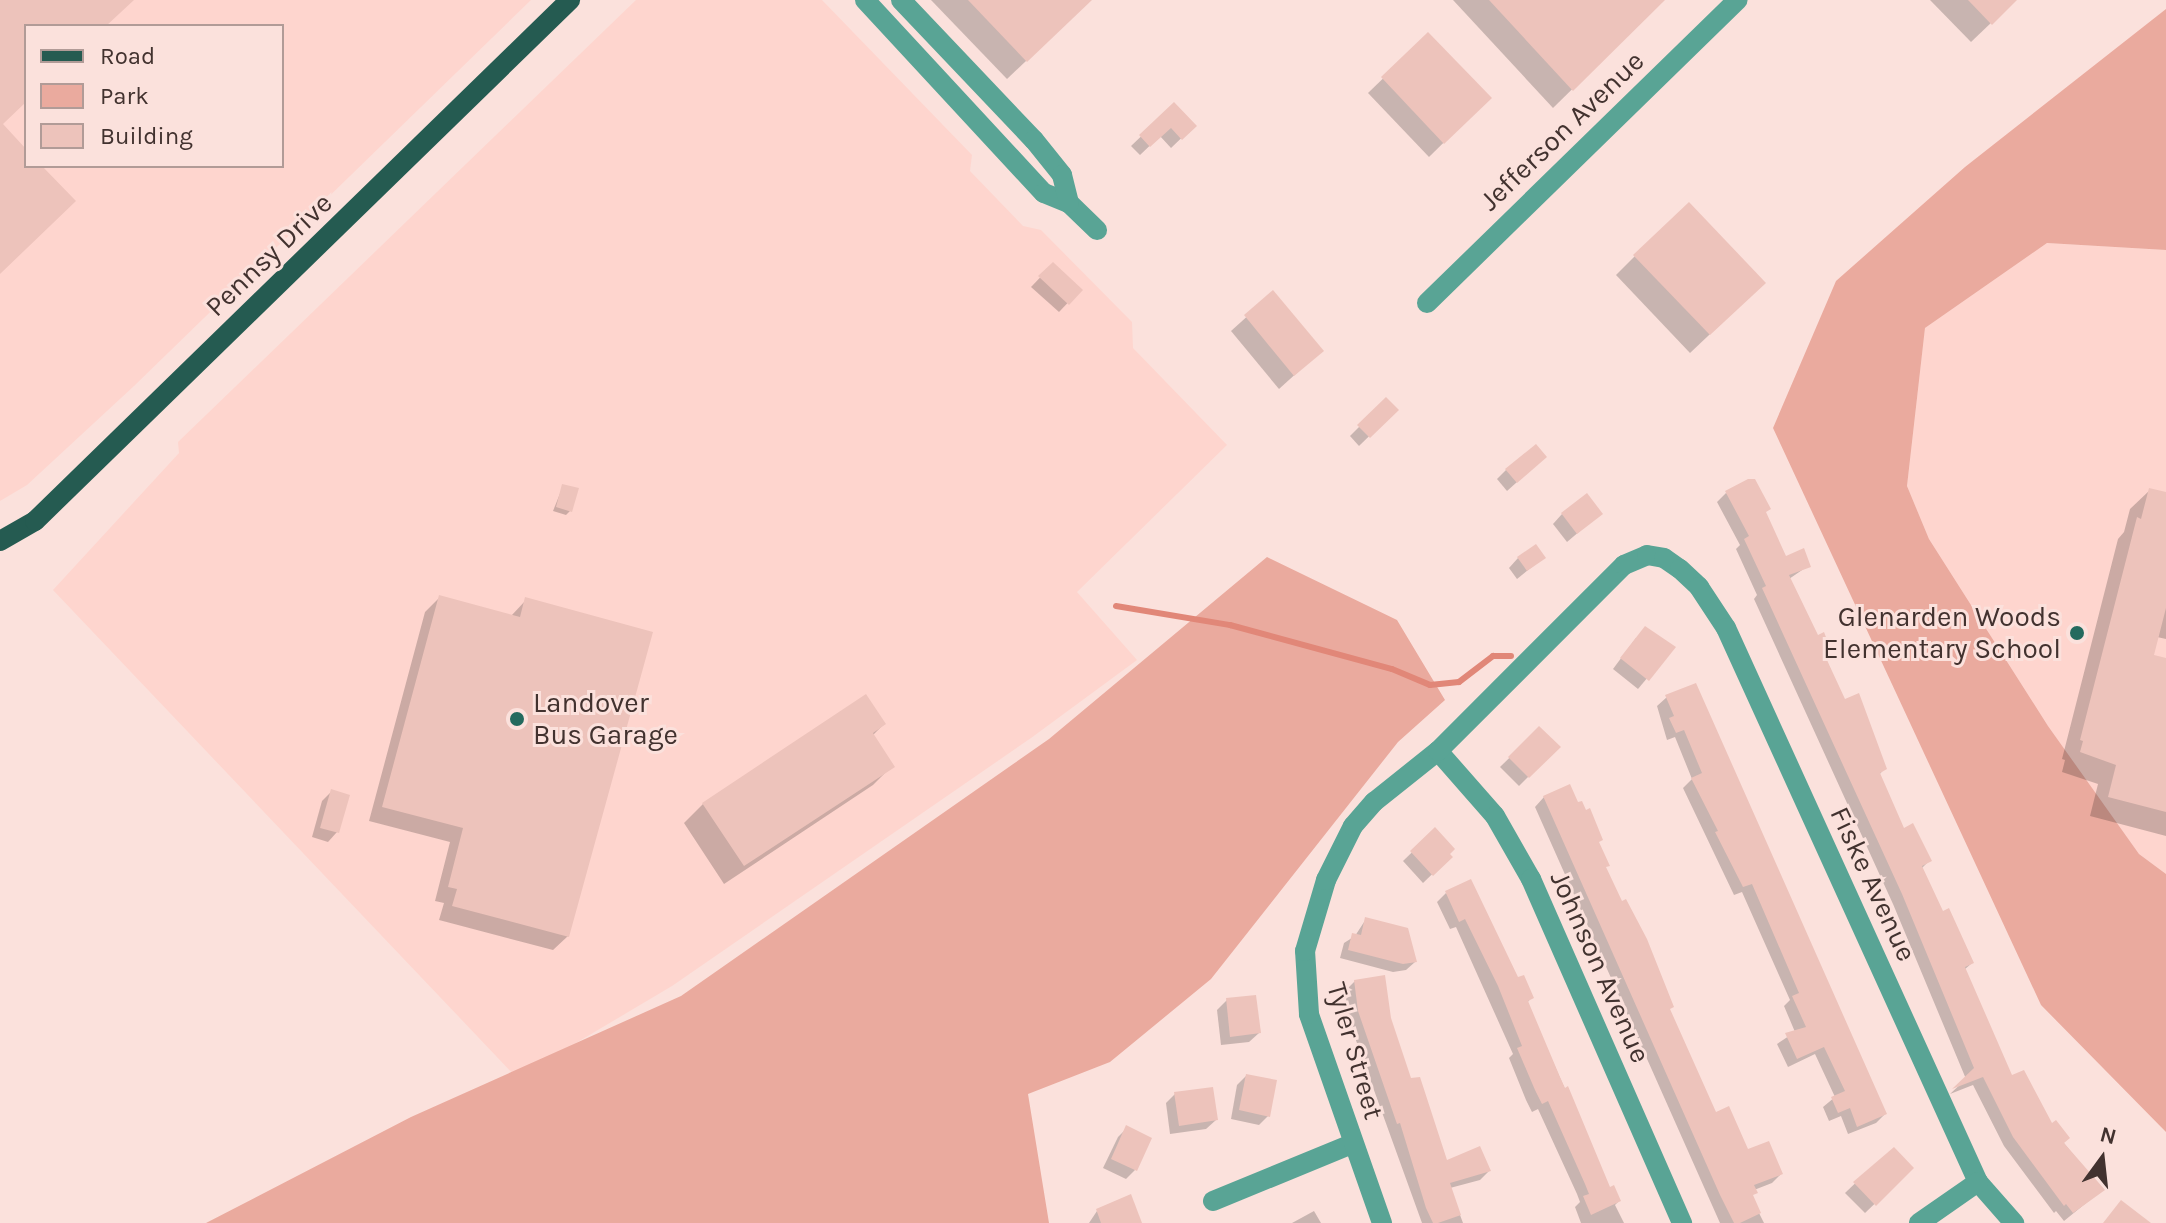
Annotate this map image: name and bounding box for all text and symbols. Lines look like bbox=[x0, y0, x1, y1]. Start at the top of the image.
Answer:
legend bbox=[24, 24, 284, 168]
text: Road bbox=[100, 42, 155, 70]
street label: Jefferson Avenue bbox=[1473, 44, 1651, 218]
text: Park bbox=[100, 82, 149, 110]
text: Building bbox=[100, 122, 193, 150]
street label: Pennsy Drive bbox=[199, 186, 339, 324]
place label: Glenarden Woods Elementary School bbox=[1823, 600, 2061, 666]
marker: Glenarden Woods Elementary School bbox=[2068, 624, 2086, 642]
place label: Landover Bus Garage bbox=[533, 686, 678, 752]
marker: Landover Bus Garage bbox=[508, 710, 526, 728]
street label: Fiske Avenue bbox=[1823, 801, 1923, 967]
street label: Johnson Avenue bbox=[1543, 866, 1657, 1068]
street label: Tyler Street bbox=[1319, 979, 1391, 1123]
north arrow bbox=[2062, 1119, 2142, 1199]
text: N bbox=[2097, 1121, 2119, 1150]

